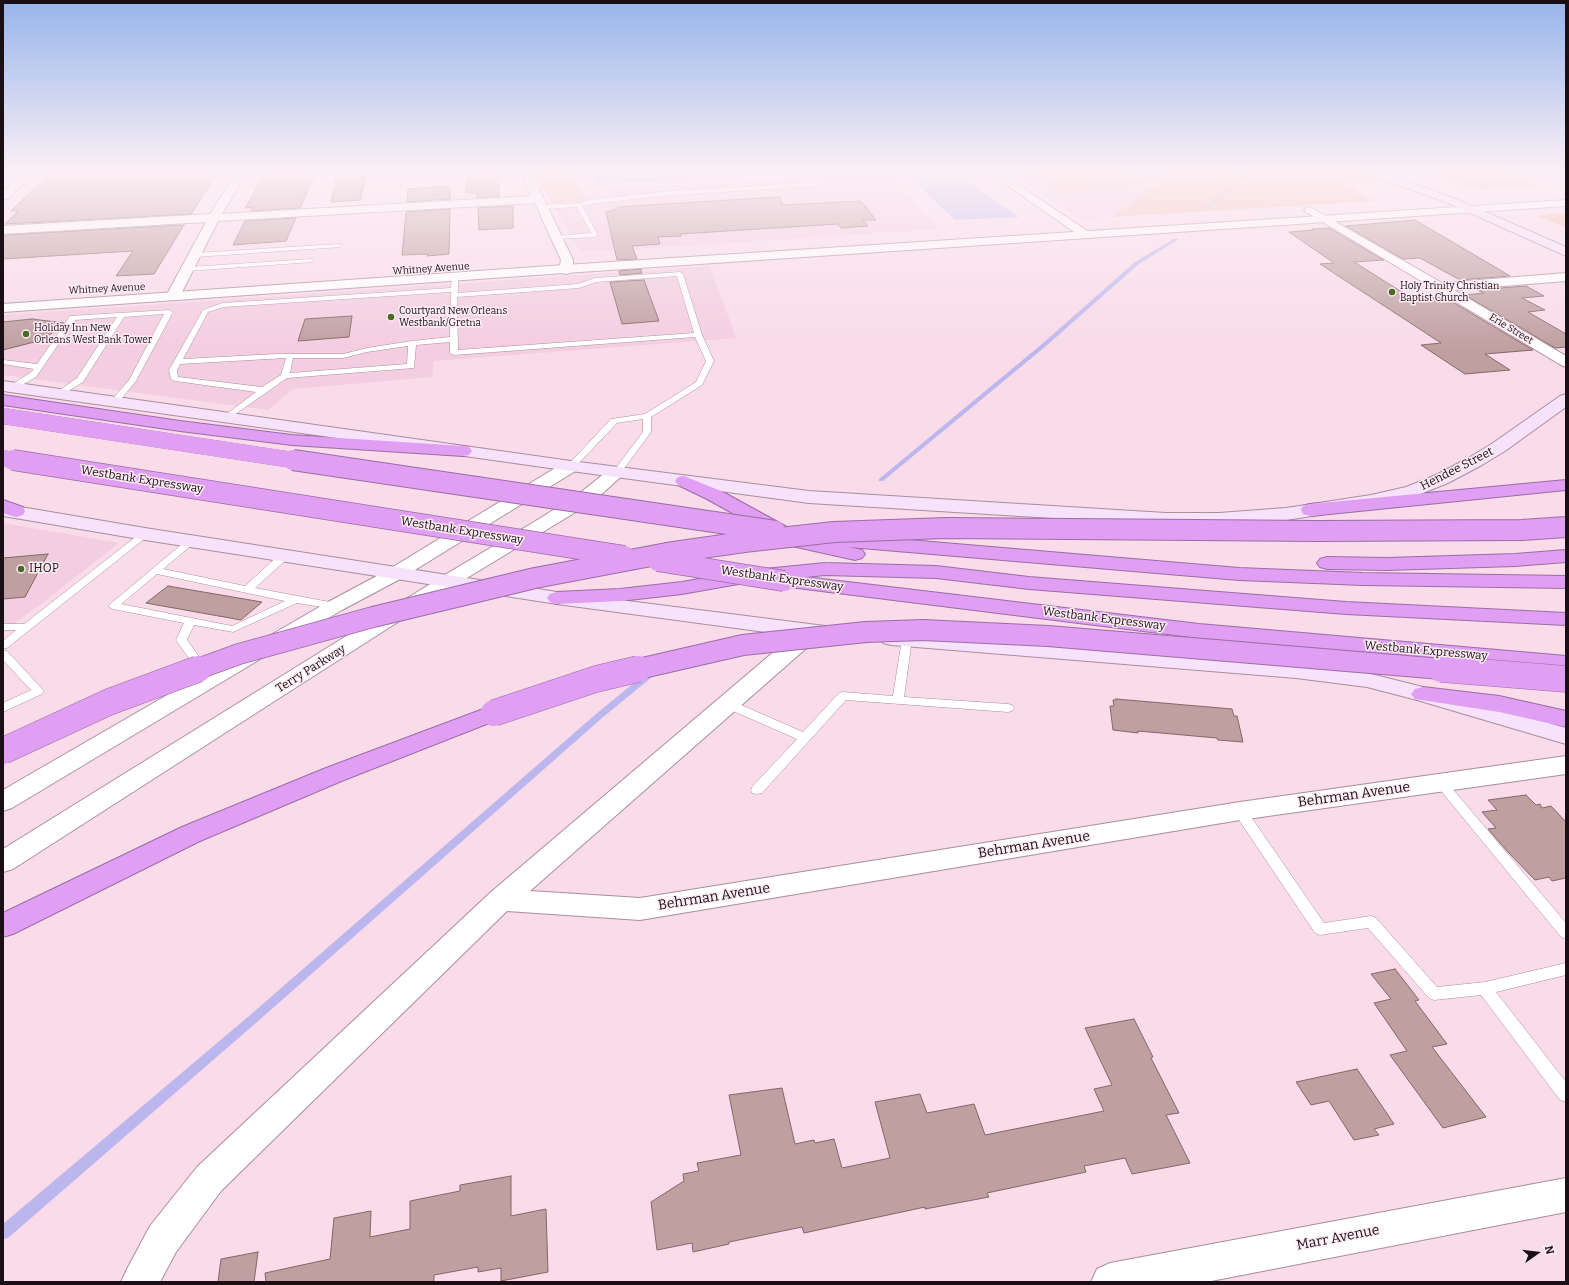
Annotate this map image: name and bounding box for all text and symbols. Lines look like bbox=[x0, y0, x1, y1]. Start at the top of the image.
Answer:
street label: Whitney Avenue bbox=[392, 260, 470, 278]
place label: Holy Trinity Christian Baptist Church bbox=[1400, 280, 1499, 304]
street label: Whitney Avenue bbox=[68, 281, 146, 297]
marker: Holy Trinity Christian Baptist Church bbox=[1387, 287, 1397, 297]
place label: Courtyard New Orleans Westbank/Gretna bbox=[399, 305, 507, 328]
street label: Erie Street bbox=[1487, 311, 1535, 347]
marker: Courtyard New Orleans Westbank/Gretna bbox=[386, 312, 396, 322]
place label: Holiday Inn New Orleans West Bank Tower bbox=[34, 322, 152, 346]
marker: Holiday Inn New Orleans West Bank Tower bbox=[21, 329, 31, 339]
street label: Hendee Street bbox=[1418, 444, 1496, 494]
street label: Westbank Expressway bbox=[80, 463, 204, 497]
street label: Westbank Expressway bbox=[400, 514, 524, 548]
place label: IHOP bbox=[29, 562, 59, 576]
street label: Westbank Expressway bbox=[720, 563, 844, 595]
marker: IHOP bbox=[16, 564, 26, 574]
street label: Westbank Expressway bbox=[1042, 604, 1166, 634]
street label: Westbank Expressway bbox=[1364, 638, 1488, 664]
street label: Terry Parkway bbox=[274, 642, 348, 696]
street label: Behrman Avenue bbox=[1297, 779, 1411, 811]
street label: Behrman Avenue bbox=[977, 828, 1091, 862]
street label: Behrman Avenue bbox=[657, 880, 771, 914]
street label: Marr Avenue bbox=[1295, 1222, 1381, 1254]
north arrow bbox=[1517, 1233, 1557, 1273]
text: N bbox=[1542, 1244, 1556, 1256]

